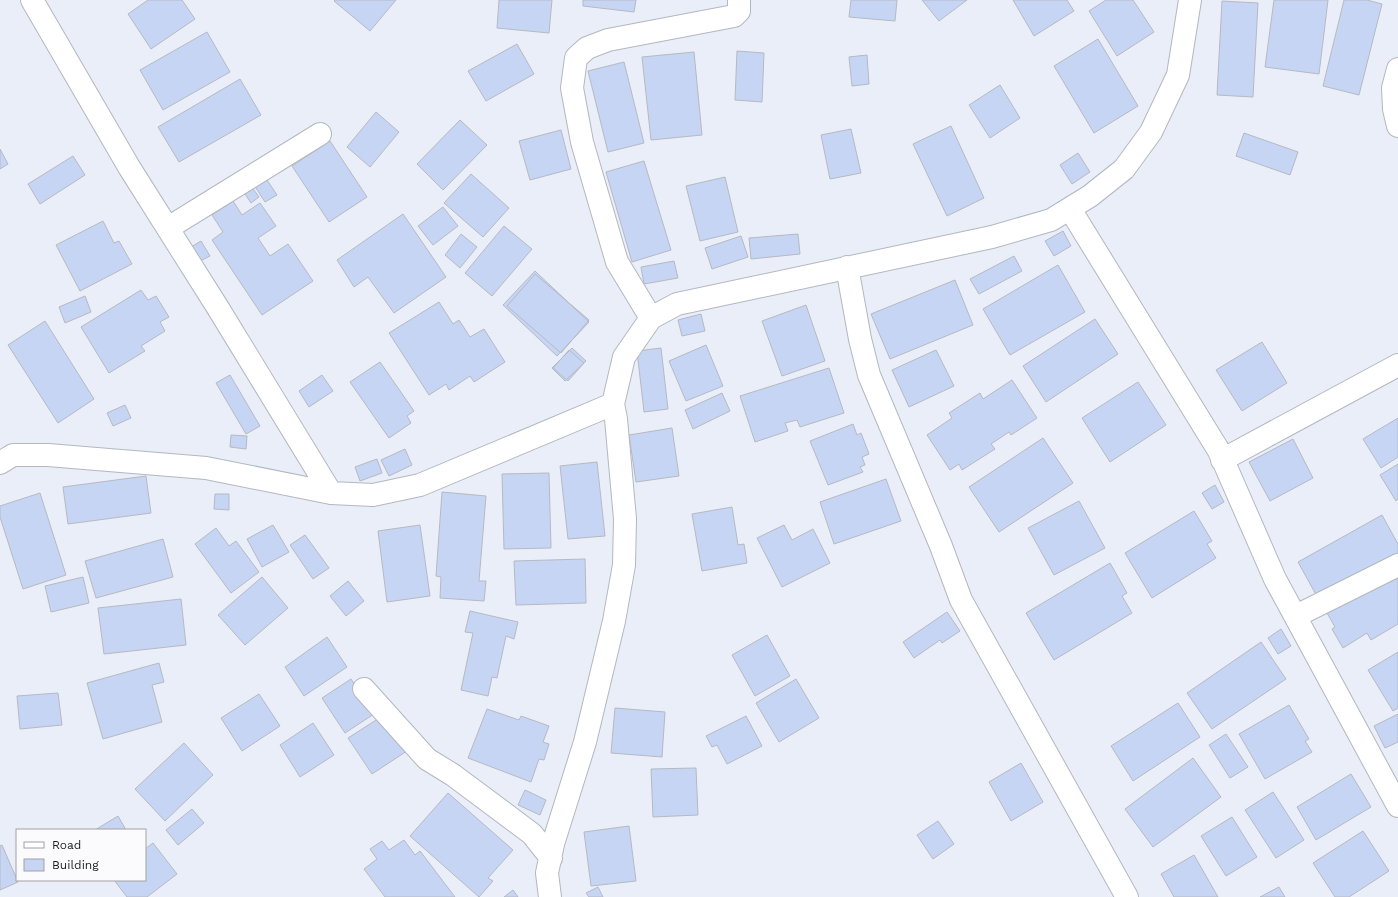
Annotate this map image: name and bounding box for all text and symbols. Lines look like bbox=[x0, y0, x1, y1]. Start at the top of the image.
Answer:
legend bbox=[16, 829, 146, 881]
text: Road bbox=[52, 838, 81, 852]
text: Building bbox=[52, 858, 99, 872]

